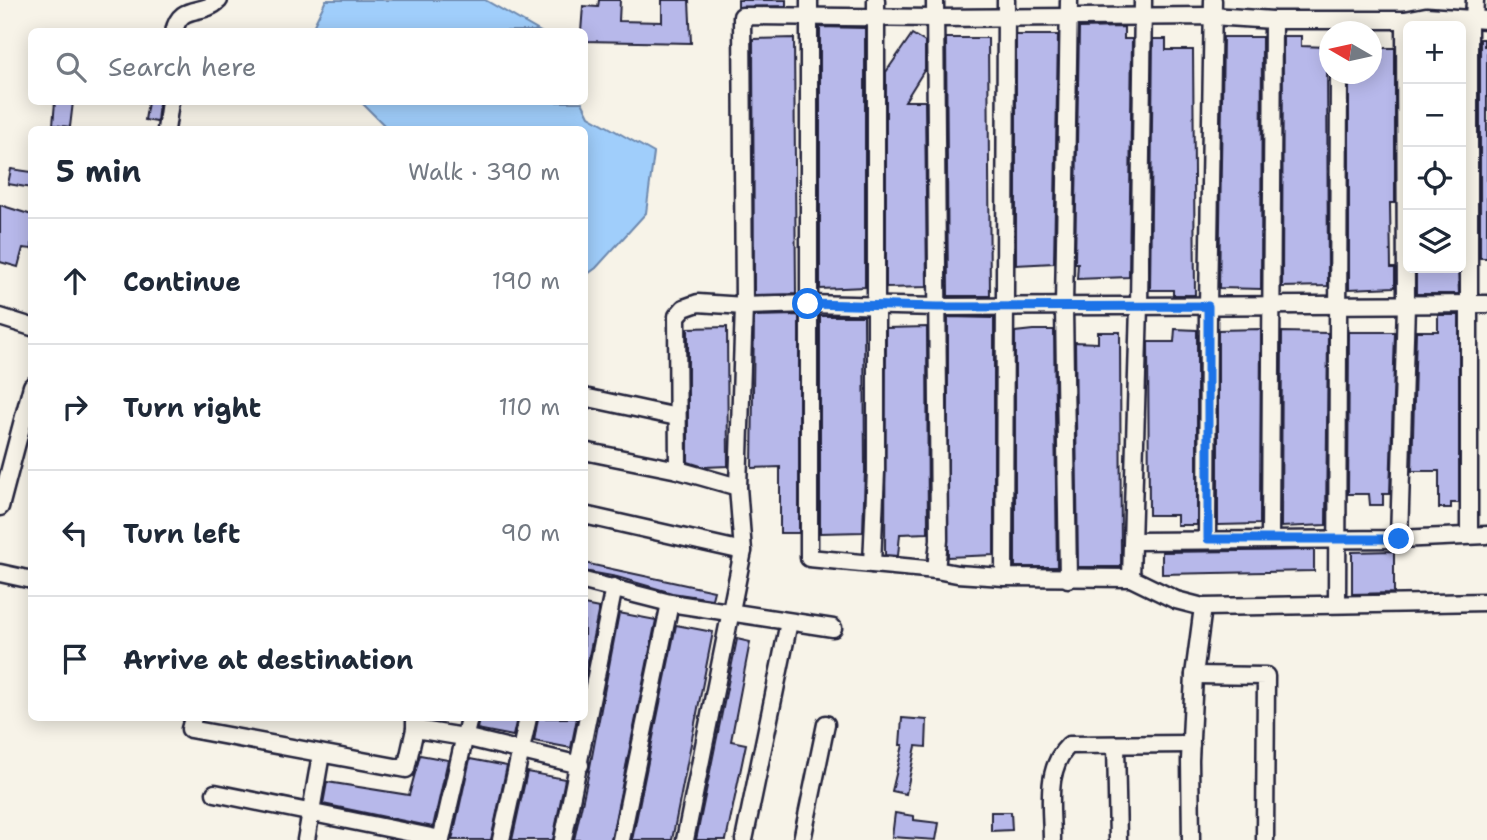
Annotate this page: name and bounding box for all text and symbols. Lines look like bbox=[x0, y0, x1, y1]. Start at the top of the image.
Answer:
north arrow bbox=[1319, 21, 1382, 84]
map controls bbox=[1403, 21, 1466, 273]
button: + bbox=[1403, 21, 1466, 84]
search box bbox=[28, 28, 588, 105]
icon: search bbox=[52, 48, 90, 86]
text: Search here bbox=[108, 49, 257, 84]
button: − bbox=[1403, 84, 1466, 147]
button: locate bbox=[1403, 147, 1466, 210]
text: 5 min bbox=[56, 151, 141, 192]
text: Walk · 390 m bbox=[408, 157, 560, 187]
button: layers bbox=[1403, 210, 1466, 273]
icon: ahead bbox=[56, 262, 94, 300]
text: Continue bbox=[123, 264, 241, 299]
text: 190 m bbox=[492, 266, 560, 296]
route start bbox=[792, 288, 823, 319]
icon: right bbox=[56, 388, 94, 426]
text: Turn right bbox=[123, 390, 261, 425]
text: 110 m bbox=[498, 392, 560, 422]
icon: left bbox=[56, 514, 94, 552]
text: Turn left bbox=[123, 516, 240, 551]
text: 90 m bbox=[500, 518, 560, 548]
route end bbox=[1383, 523, 1414, 554]
icon: arrive bbox=[56, 640, 94, 678]
text: Arrive at destination bbox=[123, 642, 413, 677]

